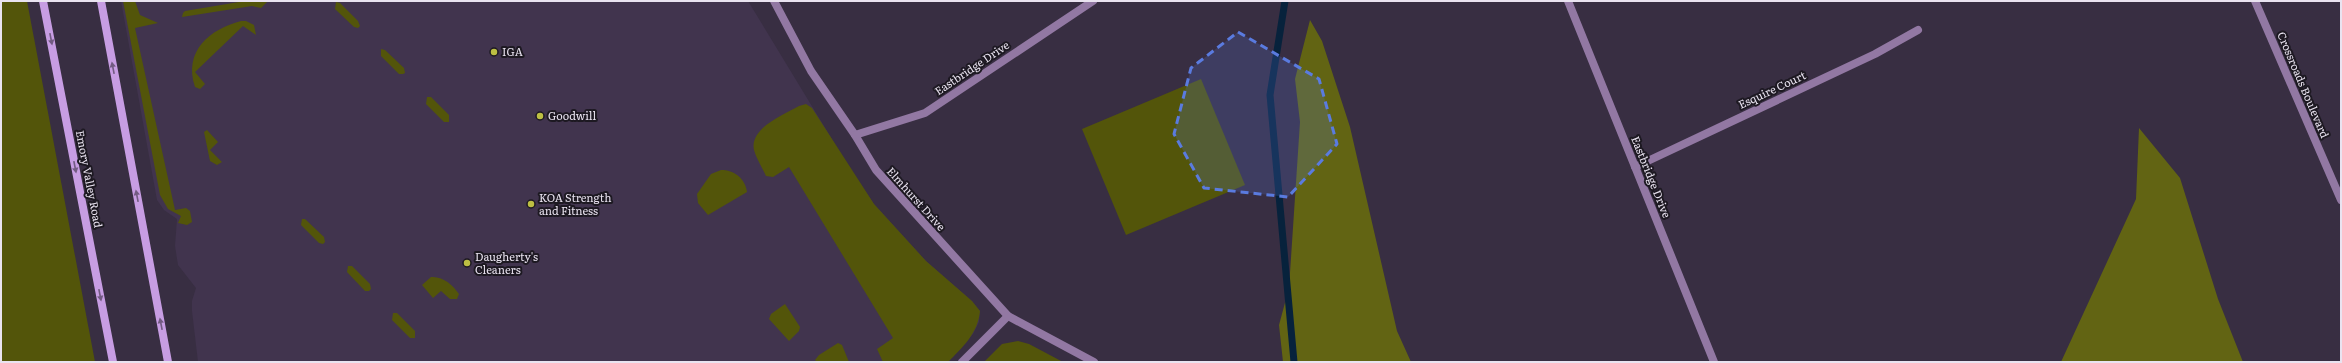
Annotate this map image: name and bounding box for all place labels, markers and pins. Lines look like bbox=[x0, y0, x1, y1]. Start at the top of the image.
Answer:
place label: IGA bbox=[502, 43, 523, 59]
marker: IGA bbox=[489, 47, 499, 57]
place label: Goodwill bbox=[548, 107, 597, 123]
marker: Goodwill bbox=[535, 111, 545, 121]
place label: KOA Strength and Fitness bbox=[539, 189, 611, 218]
marker: KOA Strength and Fitness bbox=[526, 199, 536, 209]
place label: Daugherty's Cleaners bbox=[475, 248, 538, 277]
marker: Daugherty's Cleaners bbox=[462, 258, 472, 268]

